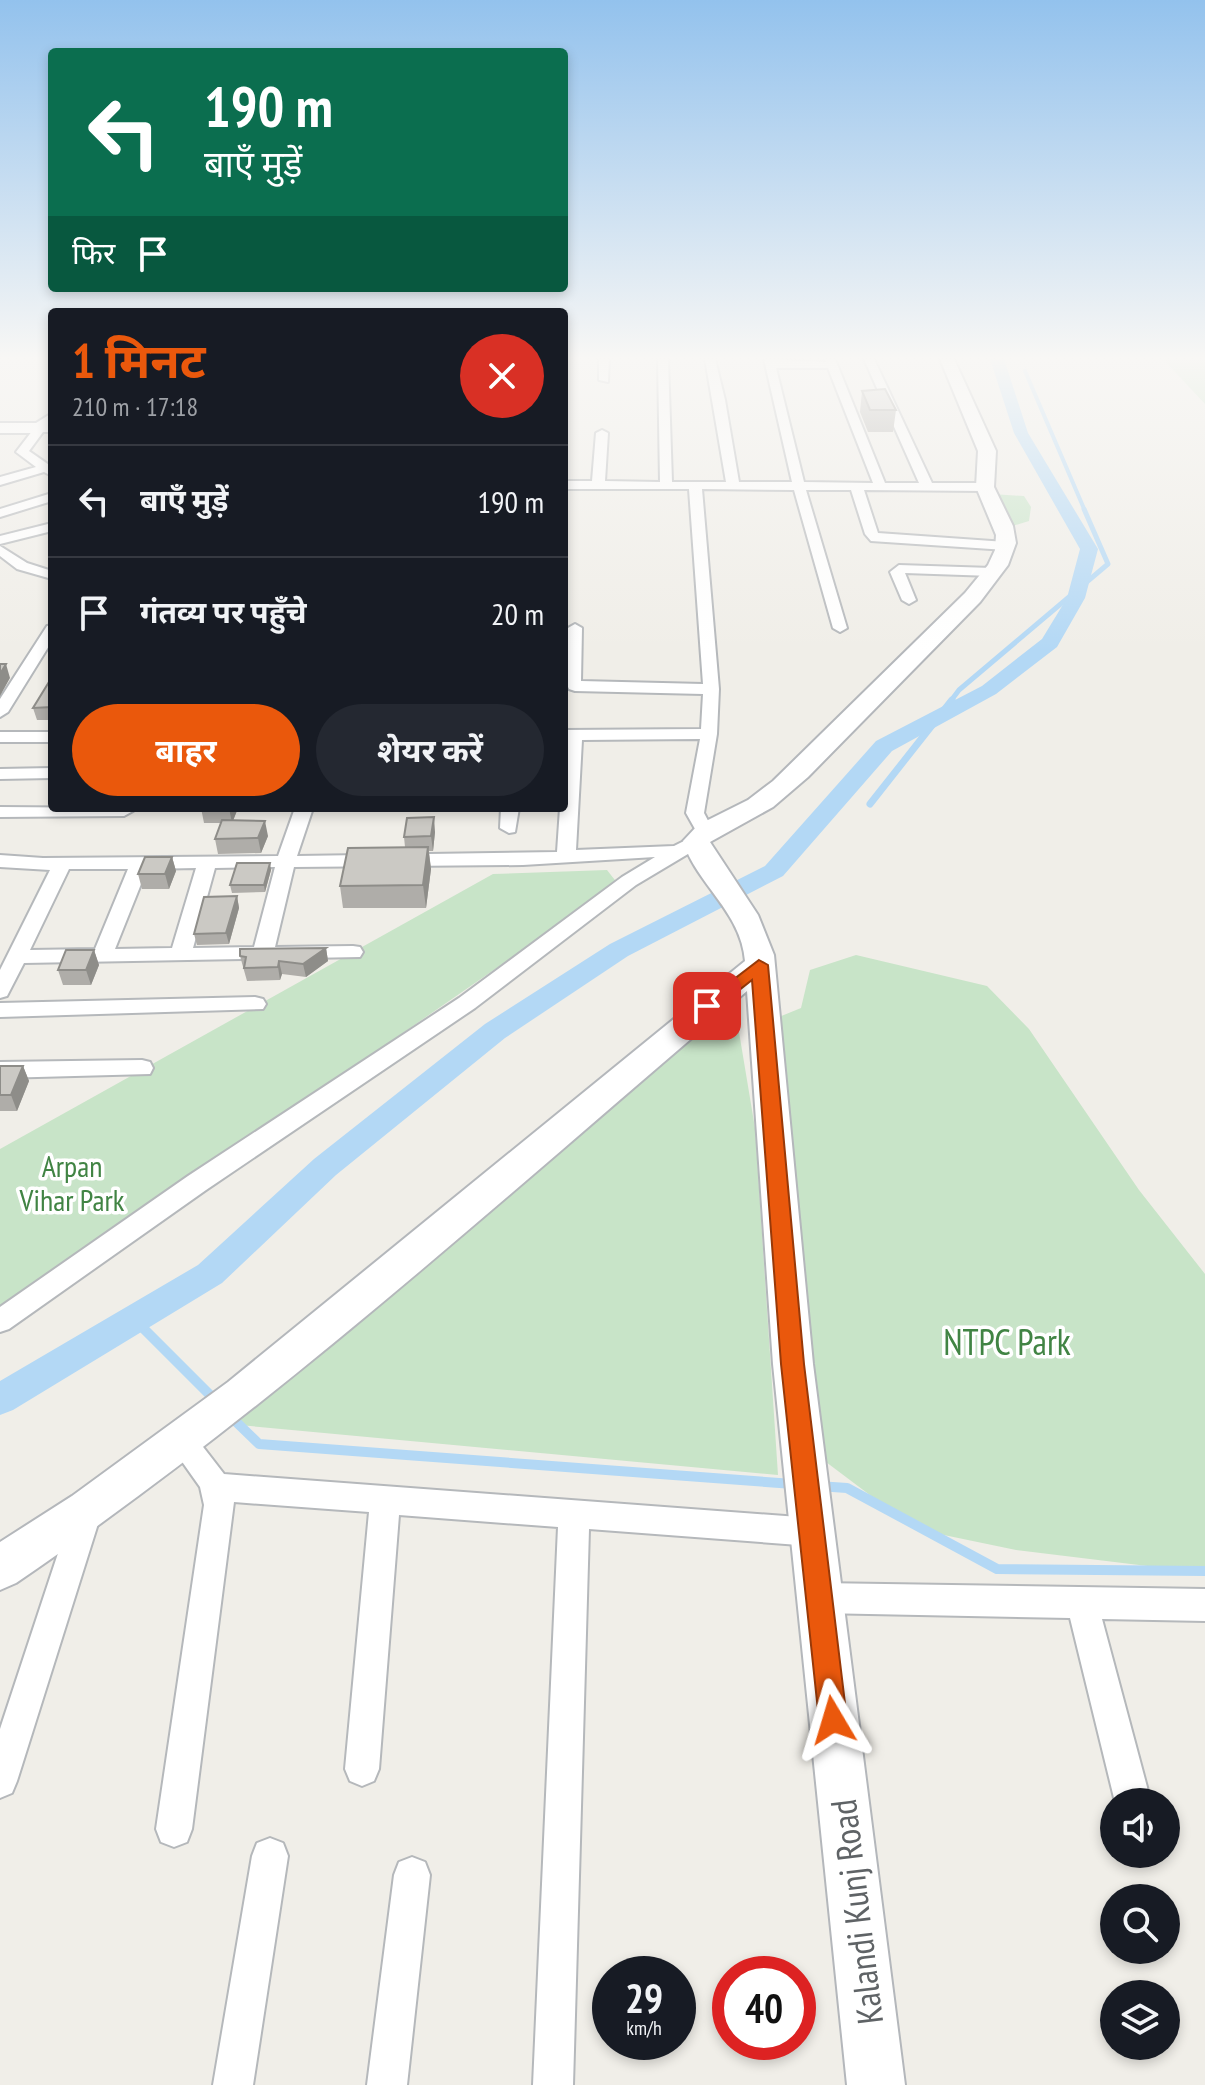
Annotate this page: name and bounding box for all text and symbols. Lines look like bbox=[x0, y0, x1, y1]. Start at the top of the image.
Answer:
text: 190 m bbox=[204, 70, 333, 142]
icon: left bbox=[72, 80, 176, 184]
text: बाएँ मुड़ें bbox=[204, 140, 302, 187]
icon: arrive bbox=[131, 232, 175, 276]
text: फिर bbox=[72, 233, 115, 272]
text: 1 मिनट bbox=[72, 329, 206, 391]
button: close bbox=[460, 334, 544, 418]
text: 210 m · 17:18 bbox=[72, 390, 198, 423]
icon: left bbox=[72, 479, 116, 523]
text: बाएँ मुड़ें bbox=[140, 480, 228, 519]
text: 190 m bbox=[478, 482, 544, 521]
icon: arrive bbox=[72, 591, 116, 635]
text: गंतव्य पर पहुँचे bbox=[140, 592, 307, 631]
text: 20 m bbox=[491, 594, 544, 633]
button: बाहर bbox=[72, 704, 300, 796]
button: शेयर करें bbox=[316, 704, 544, 796]
pin bbox=[673, 972, 741, 1040]
icon: arrive bbox=[685, 984, 729, 1028]
park label: Arpan Vihar Park bbox=[19, 1146, 125, 1219]
park label: NTPC Park bbox=[943, 1318, 1071, 1365]
position arrow bbox=[791, 1678, 875, 1762]
map controls bbox=[1100, 1788, 1180, 2060]
button: sound bbox=[1100, 1788, 1180, 1868]
street label: Kalandi Kunj Road bbox=[819, 1797, 893, 2027]
button: search bbox=[1100, 1884, 1180, 1964]
speed limit sign: 40 bbox=[712, 1956, 816, 2060]
text: 29 bbox=[625, 1972, 663, 2024]
button: layers bbox=[1100, 1980, 1180, 2060]
text: km/h bbox=[626, 2015, 662, 2041]

